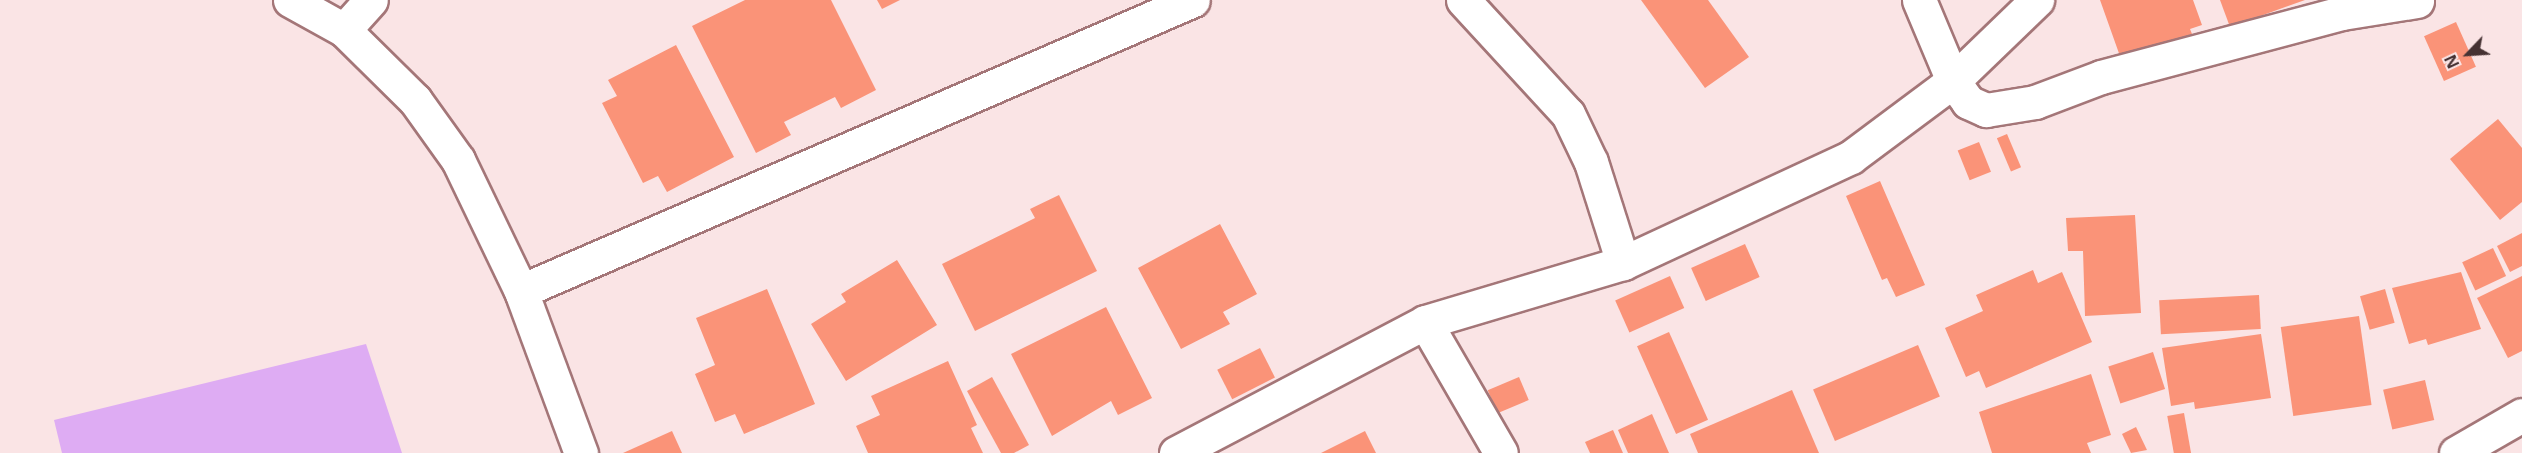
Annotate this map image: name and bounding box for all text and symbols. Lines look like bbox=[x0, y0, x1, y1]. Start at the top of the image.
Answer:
north arrow bbox=[2438, 24, 2498, 84]
text: N bbox=[2439, 51, 2464, 72]

